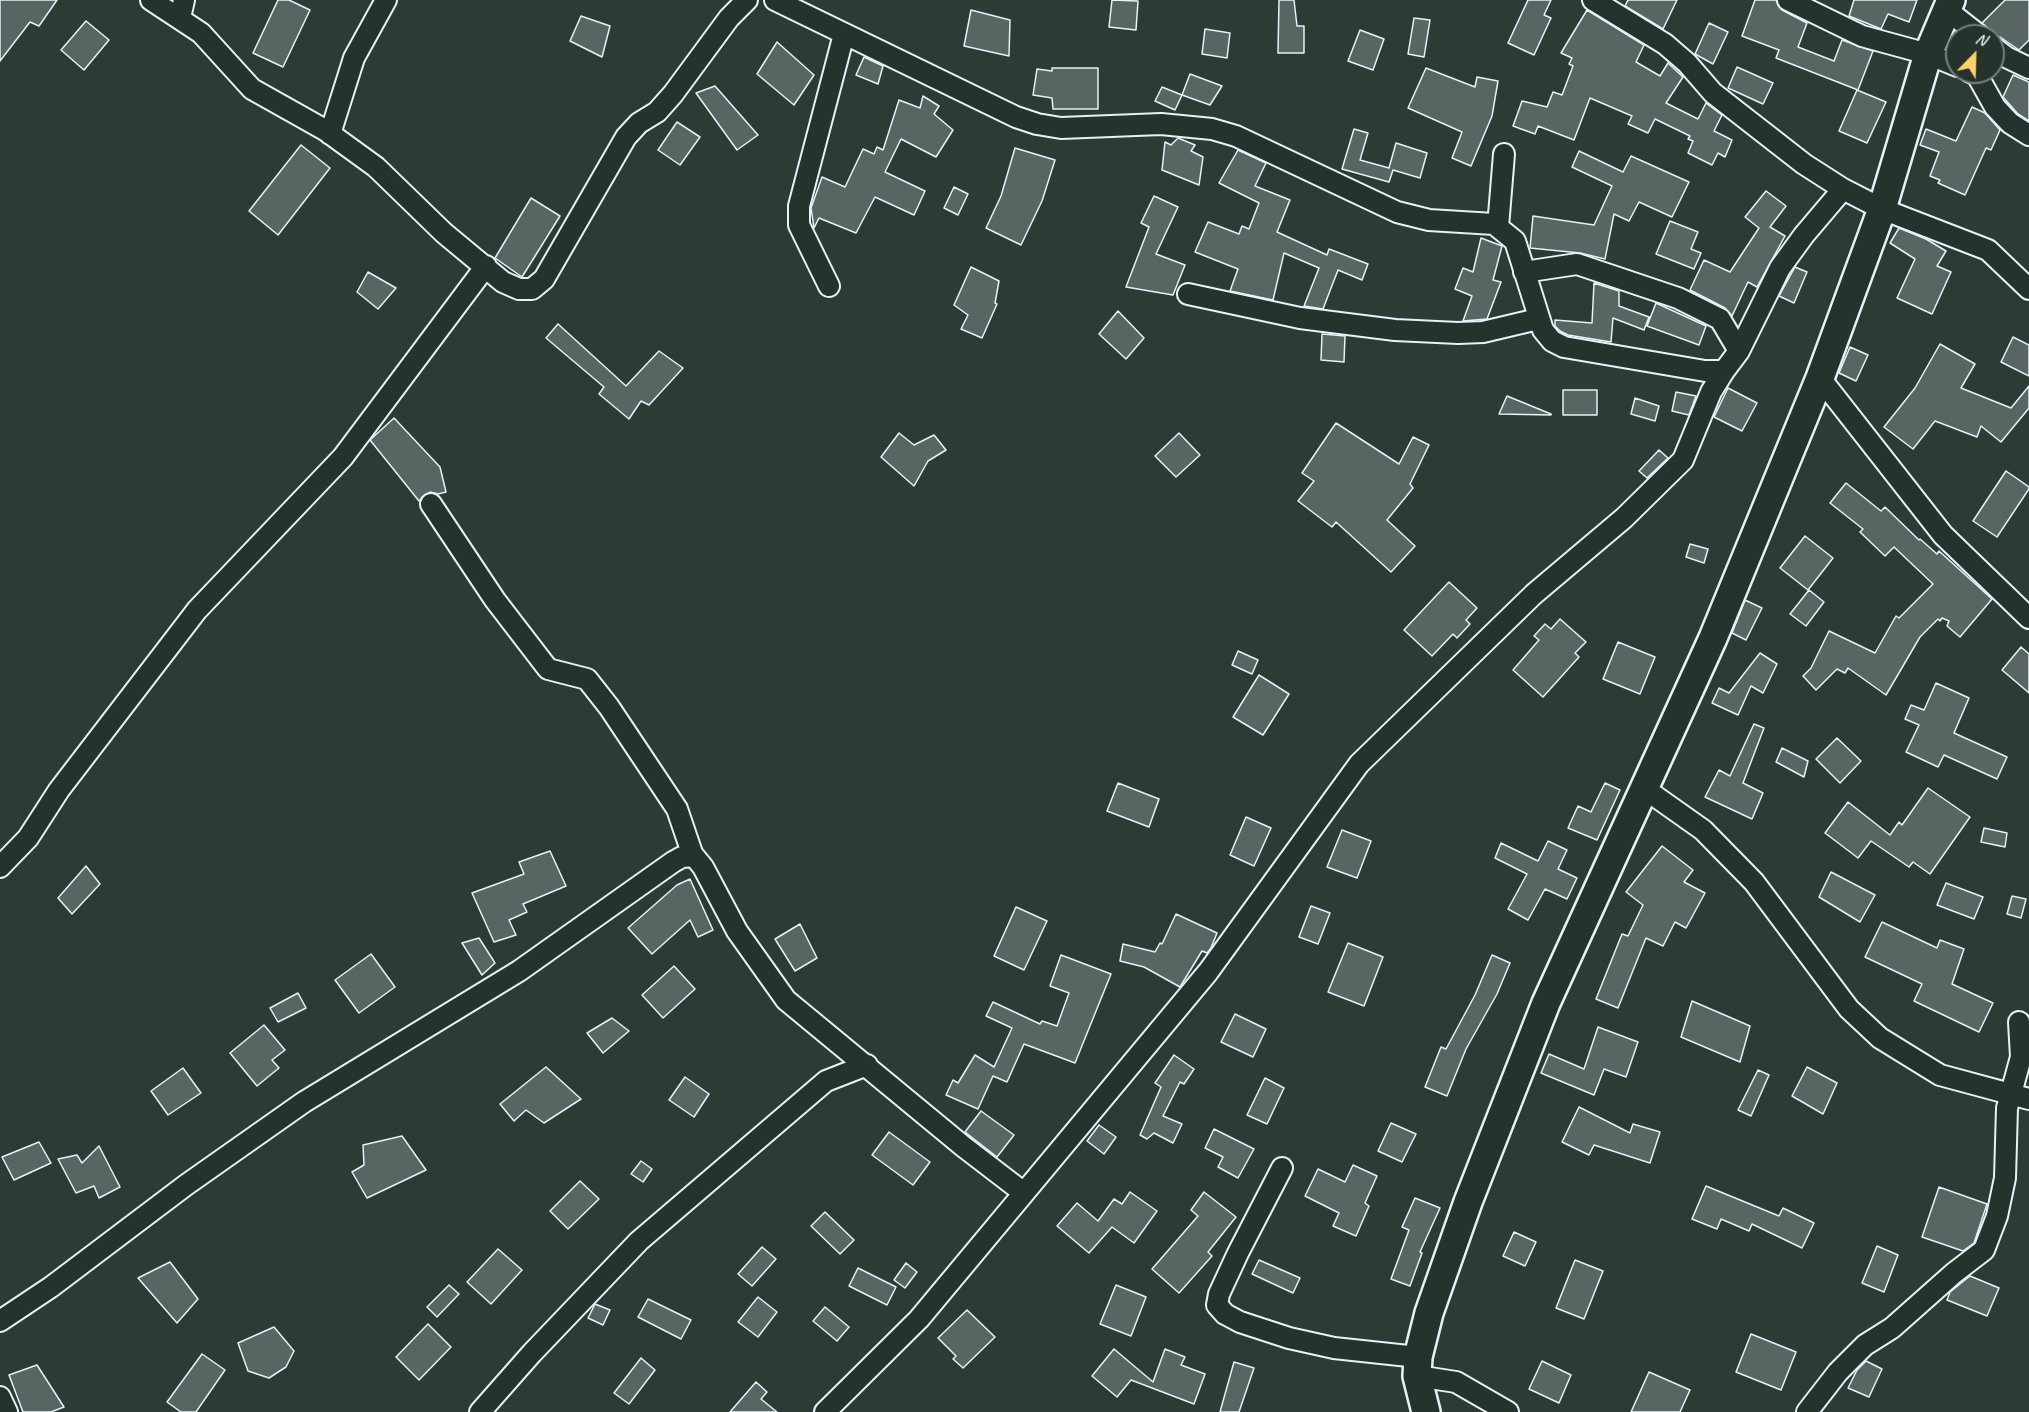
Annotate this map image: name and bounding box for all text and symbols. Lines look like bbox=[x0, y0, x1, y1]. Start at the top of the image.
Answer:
north arrow bbox=[1945, 24, 2005, 84]
text: N bbox=[1973, 28, 1990, 50]

